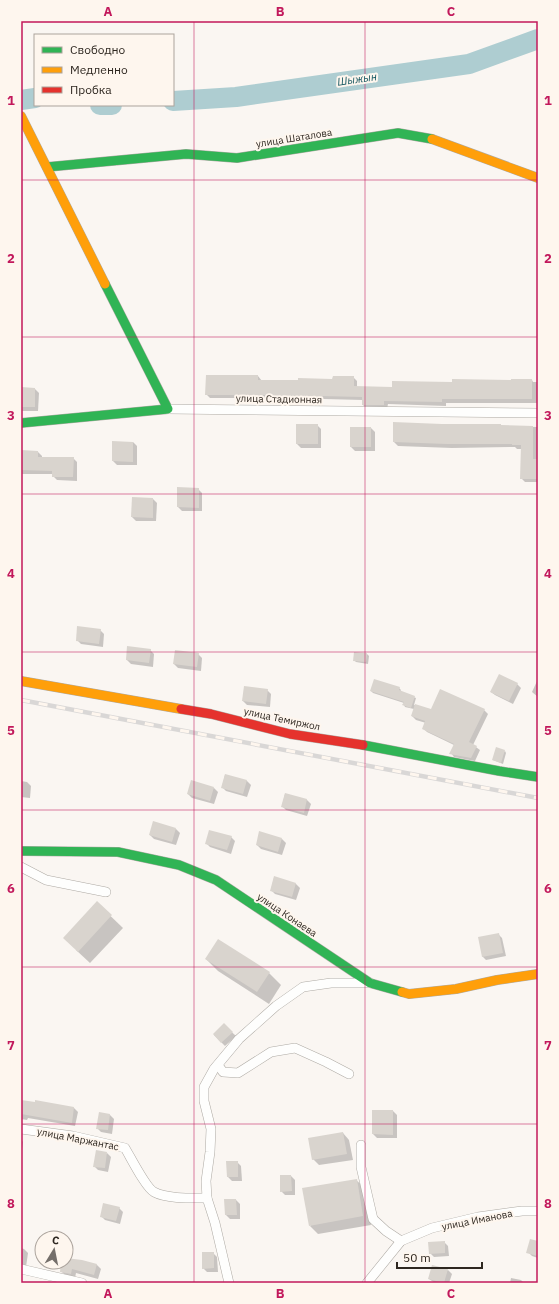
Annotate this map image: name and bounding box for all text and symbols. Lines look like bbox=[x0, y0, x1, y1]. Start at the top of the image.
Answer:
text: A bbox=[104, 3, 113, 20]
text: B bbox=[276, 3, 285, 20]
text: C bbox=[447, 3, 456, 20]
legend bbox=[34, 34, 174, 106]
text: Свободно bbox=[70, 42, 126, 57]
text: Медленно bbox=[70, 62, 128, 77]
water label: Шыжын bbox=[336, 69, 378, 89]
text: Пробка bbox=[70, 82, 112, 97]
text: 1 bbox=[7, 92, 15, 109]
text: 1 bbox=[544, 92, 552, 109]
street label: улица Шаталова bbox=[255, 125, 334, 150]
text: 2 bbox=[7, 250, 15, 267]
text: 2 bbox=[544, 250, 552, 267]
street label: улица Стадионная bbox=[236, 392, 322, 406]
text: 3 bbox=[7, 407, 15, 424]
text: 3 bbox=[544, 407, 552, 424]
text: 4 bbox=[7, 565, 15, 582]
text: 4 bbox=[544, 565, 552, 582]
street label: улица Темиржол bbox=[243, 705, 321, 733]
text: 5 bbox=[7, 722, 15, 739]
text: 5 bbox=[544, 722, 552, 739]
text: 6 bbox=[7, 880, 15, 897]
text: 6 bbox=[544, 880, 552, 897]
street label: улица Конаева bbox=[255, 890, 320, 940]
text: 7 bbox=[7, 1037, 15, 1054]
text: 7 bbox=[544, 1037, 552, 1054]
street label: улица Маржантас bbox=[36, 1125, 120, 1153]
text: 8 bbox=[7, 1195, 15, 1212]
text: 8 bbox=[544, 1195, 552, 1212]
street label: улица Иманова bbox=[441, 1207, 514, 1233]
north arrow bbox=[34, 1230, 74, 1270]
text: С bbox=[51, 1233, 60, 1248]
scale bar bbox=[397, 1244, 482, 1270]
text: 50 m bbox=[403, 1250, 431, 1265]
text: A bbox=[104, 1285, 113, 1302]
text: B bbox=[276, 1285, 285, 1302]
text: C bbox=[447, 1285, 456, 1302]

